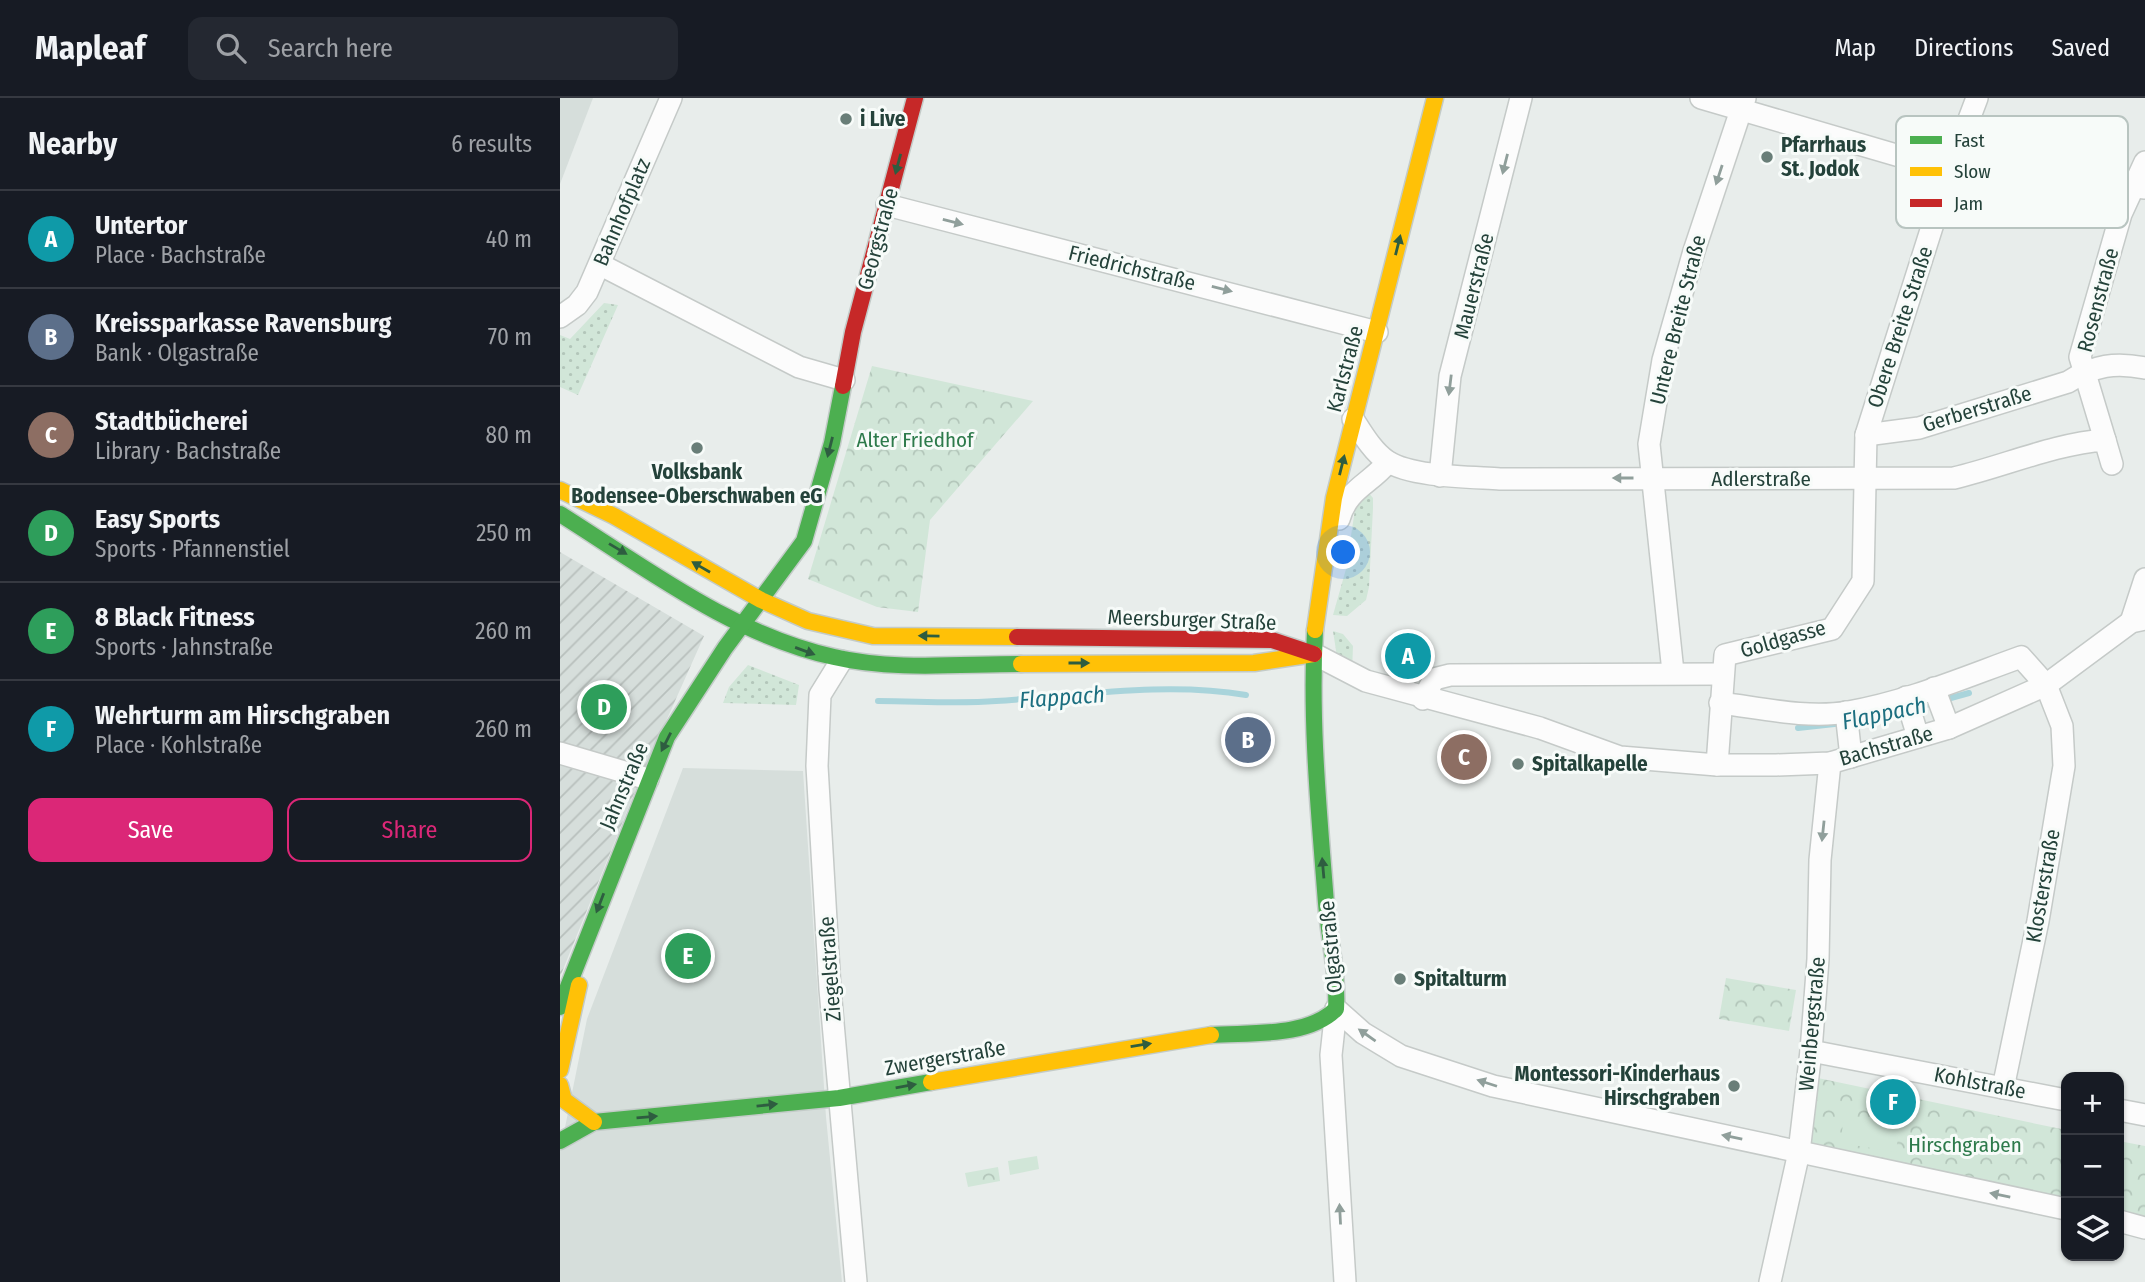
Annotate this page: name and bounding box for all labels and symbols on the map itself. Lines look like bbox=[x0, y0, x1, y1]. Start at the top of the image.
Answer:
place label: i Live bbox=[860, 106, 906, 132]
marker: i Live bbox=[838, 111, 854, 127]
legend bbox=[1896, 116, 2128, 228]
text: Fast bbox=[1954, 129, 1985, 152]
place label: Pfarrhaus St. Jodok bbox=[1781, 132, 1866, 182]
marker: Pfarrhaus St. Jodok bbox=[1759, 149, 1775, 165]
one-way arrow bbox=[892, 153, 903, 175]
one-way arrow bbox=[1499, 153, 1510, 175]
street label: Bahnhofplatz bbox=[588, 154, 656, 270]
text: Slow bbox=[1954, 160, 1991, 183]
one-way arrow bbox=[1713, 165, 1724, 186]
street label: Georgstraße bbox=[852, 185, 904, 293]
text: Jam bbox=[1954, 192, 1983, 215]
one-way arrow bbox=[943, 218, 964, 228]
street label: Mauerstraße bbox=[1448, 230, 1500, 342]
street label: Untere Breite Straße bbox=[1644, 232, 1712, 408]
one-way arrow bbox=[1393, 234, 1404, 256]
street label: Friedrichstraße bbox=[1066, 240, 1198, 296]
street label: Obere Breite Straße bbox=[1862, 243, 1938, 411]
street label: Rosenstraße bbox=[2072, 245, 2124, 355]
one-way arrow bbox=[1211, 284, 1233, 295]
street label: Karlstraße bbox=[1321, 323, 1369, 415]
one-way arrow bbox=[1444, 374, 1455, 396]
street label: Gerberstraße bbox=[1919, 380, 2035, 438]
park label: Alter Friedhof bbox=[856, 427, 975, 453]
one-way arrow bbox=[824, 436, 835, 458]
marker: Volksbank Bodensee-Oberschwaben eG bbox=[689, 440, 705, 456]
one-way arrow bbox=[1337, 454, 1348, 476]
place label: Volksbank Bodensee-Oberschwaben eG bbox=[571, 459, 823, 509]
street label: Adlerstraße bbox=[1711, 466, 1811, 492]
one-way arrow bbox=[1612, 472, 1634, 484]
your location bbox=[1326, 535, 1360, 569]
one-way arrow bbox=[609, 543, 628, 556]
one-way arrow bbox=[691, 561, 711, 573]
street label: Meersburger Straße bbox=[1107, 604, 1277, 636]
street label: Goldgasse bbox=[1737, 614, 1829, 664]
pin: A bbox=[1385, 630, 1431, 682]
one-way arrow bbox=[917, 631, 939, 642]
one-way arrow bbox=[794, 645, 815, 656]
one-way arrow bbox=[1068, 657, 1090, 669]
water label: Flappach bbox=[1018, 680, 1106, 714]
pin: D bbox=[581, 681, 627, 733]
water label: Flappach bbox=[1839, 690, 1929, 736]
pin: B bbox=[1225, 714, 1271, 766]
street label: Bachstraße bbox=[1836, 720, 1936, 772]
pin: C bbox=[1441, 731, 1487, 783]
one-way arrow bbox=[660, 732, 672, 752]
street label: Jahnstraße bbox=[594, 738, 654, 834]
place label: Spitalkapelle bbox=[1532, 751, 1648, 777]
marker: Spitalkapelle bbox=[1510, 756, 1526, 772]
one-way arrow bbox=[1817, 820, 1828, 842]
street label: Klosterstraße bbox=[2020, 827, 2066, 945]
one-way arrow bbox=[1317, 856, 1328, 878]
one-way arrow bbox=[595, 893, 606, 914]
street label: Olgastraße bbox=[1314, 900, 1348, 994]
street label: Ziegelstraße bbox=[813, 915, 847, 1023]
pin: E bbox=[665, 930, 711, 982]
street label: Weinbergstraße bbox=[1793, 956, 1831, 1092]
place label: Spitalturm bbox=[1414, 966, 1507, 992]
marker: Spitalturm bbox=[1392, 971, 1408, 987]
one-way arrow bbox=[1358, 1028, 1376, 1042]
street label: Zwergerstraße bbox=[883, 1035, 1007, 1081]
one-way arrow bbox=[1130, 1039, 1152, 1050]
place label: Montessori-Kinderhaus Hirschgraben bbox=[1515, 1061, 1720, 1111]
street label: Kohlstraße bbox=[1932, 1061, 2028, 1105]
pin: F bbox=[1870, 1076, 1916, 1128]
one-way arrow bbox=[1477, 1077, 1498, 1088]
marker: Montessori-Kinderhaus Hirschgraben bbox=[1726, 1078, 1742, 1094]
one-way arrow bbox=[895, 1080, 917, 1091]
one-way arrow bbox=[757, 1099, 779, 1110]
one-way arrow bbox=[636, 1111, 658, 1122]
one-way arrow bbox=[1721, 1131, 1743, 1142]
park label: Hirschgraben bbox=[1908, 1132, 2022, 1158]
one-way arrow bbox=[1988, 1190, 2010, 1201]
one-way arrow bbox=[1335, 1203, 1346, 1225]

